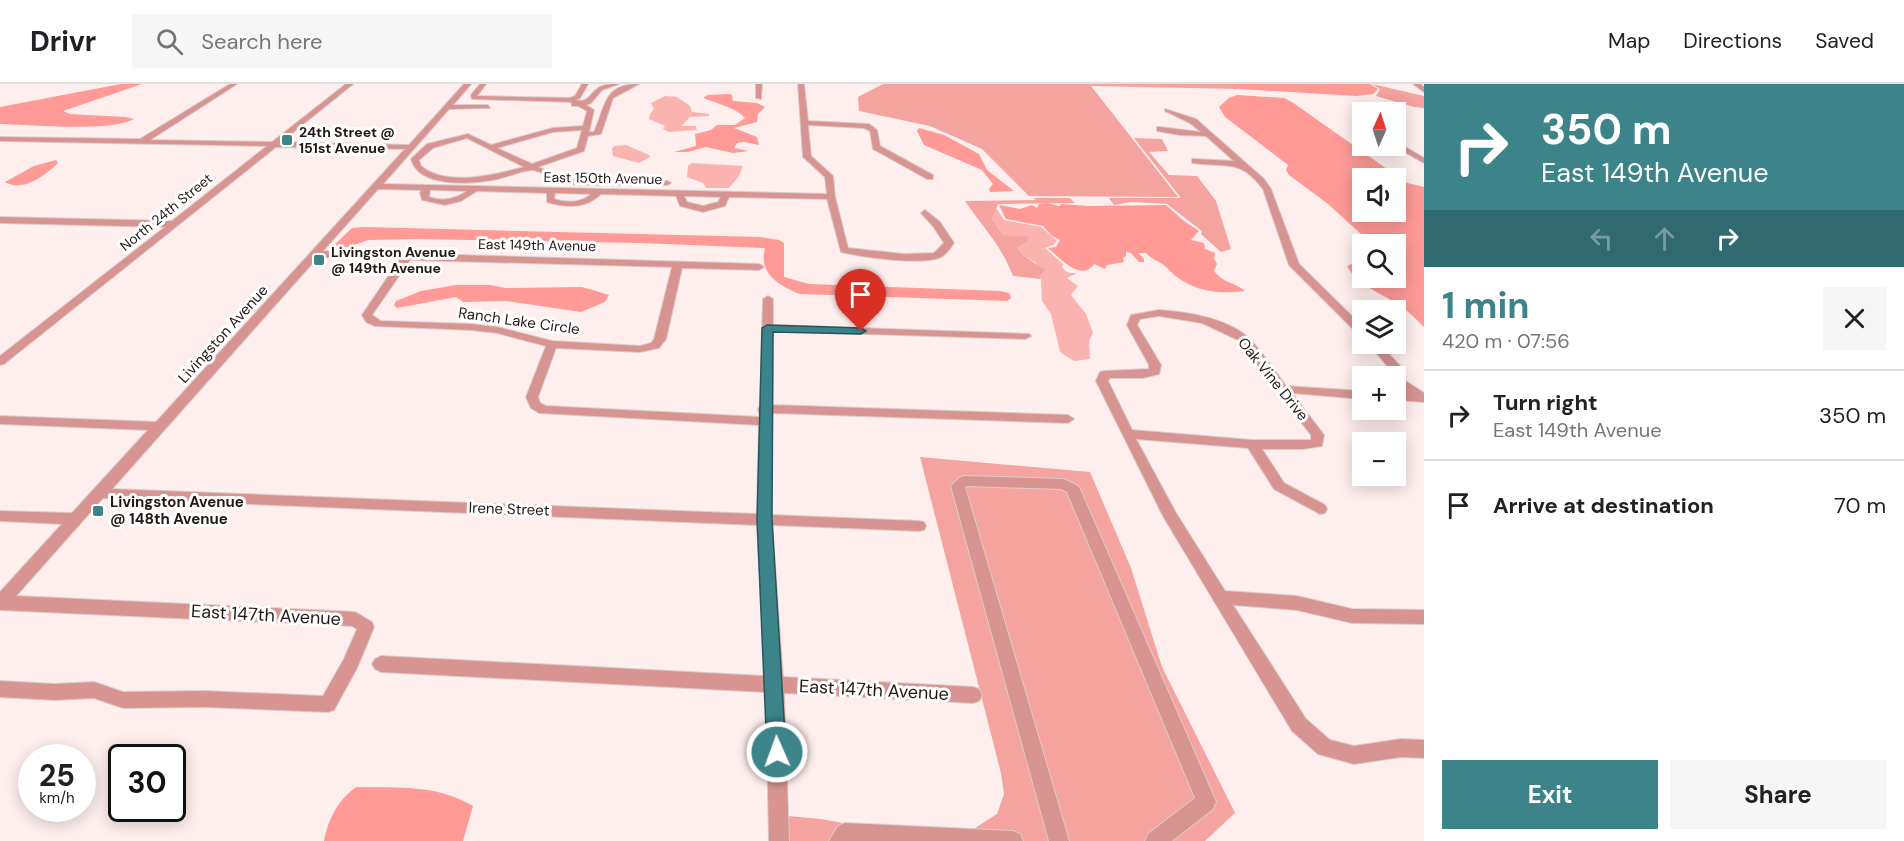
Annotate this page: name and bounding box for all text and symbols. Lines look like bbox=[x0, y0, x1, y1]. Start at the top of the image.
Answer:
search box bbox=[132, 14, 552, 68]
text: Drivr bbox=[30, 23, 96, 60]
icon: search bbox=[153, 25, 186, 58]
text: Search here bbox=[201, 27, 323, 56]
text: Map bbox=[1608, 27, 1650, 55]
text: Directions bbox=[1683, 27, 1782, 55]
text: Saved bbox=[1815, 27, 1874, 55]
north arrow bbox=[1352, 102, 1406, 156]
map controls bbox=[1352, 102, 1406, 486]
text: 350 m bbox=[1541, 102, 1671, 157]
icon: right bbox=[1442, 108, 1520, 186]
place label: 24th Street @ 151st Avenue bbox=[299, 123, 395, 157]
marker: 24th Street @ 151st Avenue bbox=[280, 133, 294, 147]
text: East 149th Avenue bbox=[1541, 155, 1768, 190]
street label: East 150th Avenue bbox=[543, 168, 663, 188]
button: sound bbox=[1352, 168, 1406, 222]
street label: North 24th Street bbox=[116, 169, 216, 255]
icon: left bbox=[1585, 222, 1618, 255]
icon: ahead bbox=[1648, 222, 1681, 255]
icon: right bbox=[1711, 222, 1744, 255]
button: search bbox=[1352, 234, 1406, 288]
street label: East 149th Avenue bbox=[478, 235, 596, 255]
place label: Livingston Avenue @ 149th Avenue bbox=[331, 243, 456, 277]
marker: Livingston Avenue @ 149th Avenue bbox=[312, 253, 326, 267]
pin bbox=[835, 269, 886, 331]
icon: arrive bbox=[844, 278, 877, 311]
street label: Livingston Avenue bbox=[174, 281, 272, 387]
text: 1 min bbox=[1442, 282, 1530, 329]
button: close bbox=[1823, 287, 1886, 350]
button: layers bbox=[1352, 300, 1406, 354]
street label: Ranch Lake Circle bbox=[457, 303, 581, 339]
text: 420 m · 07:56 bbox=[1442, 328, 1570, 354]
street label: Oak Vine Drive bbox=[1233, 333, 1313, 425]
button: + bbox=[1352, 366, 1406, 420]
text: Turn right bbox=[1493, 388, 1598, 417]
icon: right bbox=[1442, 399, 1475, 432]
text: 350 m bbox=[1819, 401, 1886, 430]
text: East 149th Avenue bbox=[1493, 417, 1662, 443]
button: − bbox=[1352, 432, 1406, 486]
icon: arrive bbox=[1442, 489, 1475, 522]
text: Arrive at destination bbox=[1493, 491, 1714, 520]
text: 70 m bbox=[1834, 491, 1886, 520]
place label: Livingston Avenue @ 148th Avenue bbox=[110, 492, 244, 529]
street label: Irene Street bbox=[468, 498, 550, 520]
marker: Livingston Avenue @ 148th Avenue bbox=[91, 504, 105, 518]
street label: East 147th Avenue bbox=[190, 599, 342, 631]
street label: East 147th Avenue bbox=[798, 674, 950, 706]
position arrow bbox=[745, 720, 809, 784]
speed limit sign: 30 bbox=[108, 744, 186, 822]
text: 25 bbox=[39, 756, 75, 795]
button: Exit bbox=[1442, 760, 1658, 829]
button: Share bbox=[1670, 760, 1886, 829]
text: km/h bbox=[39, 788, 75, 808]

